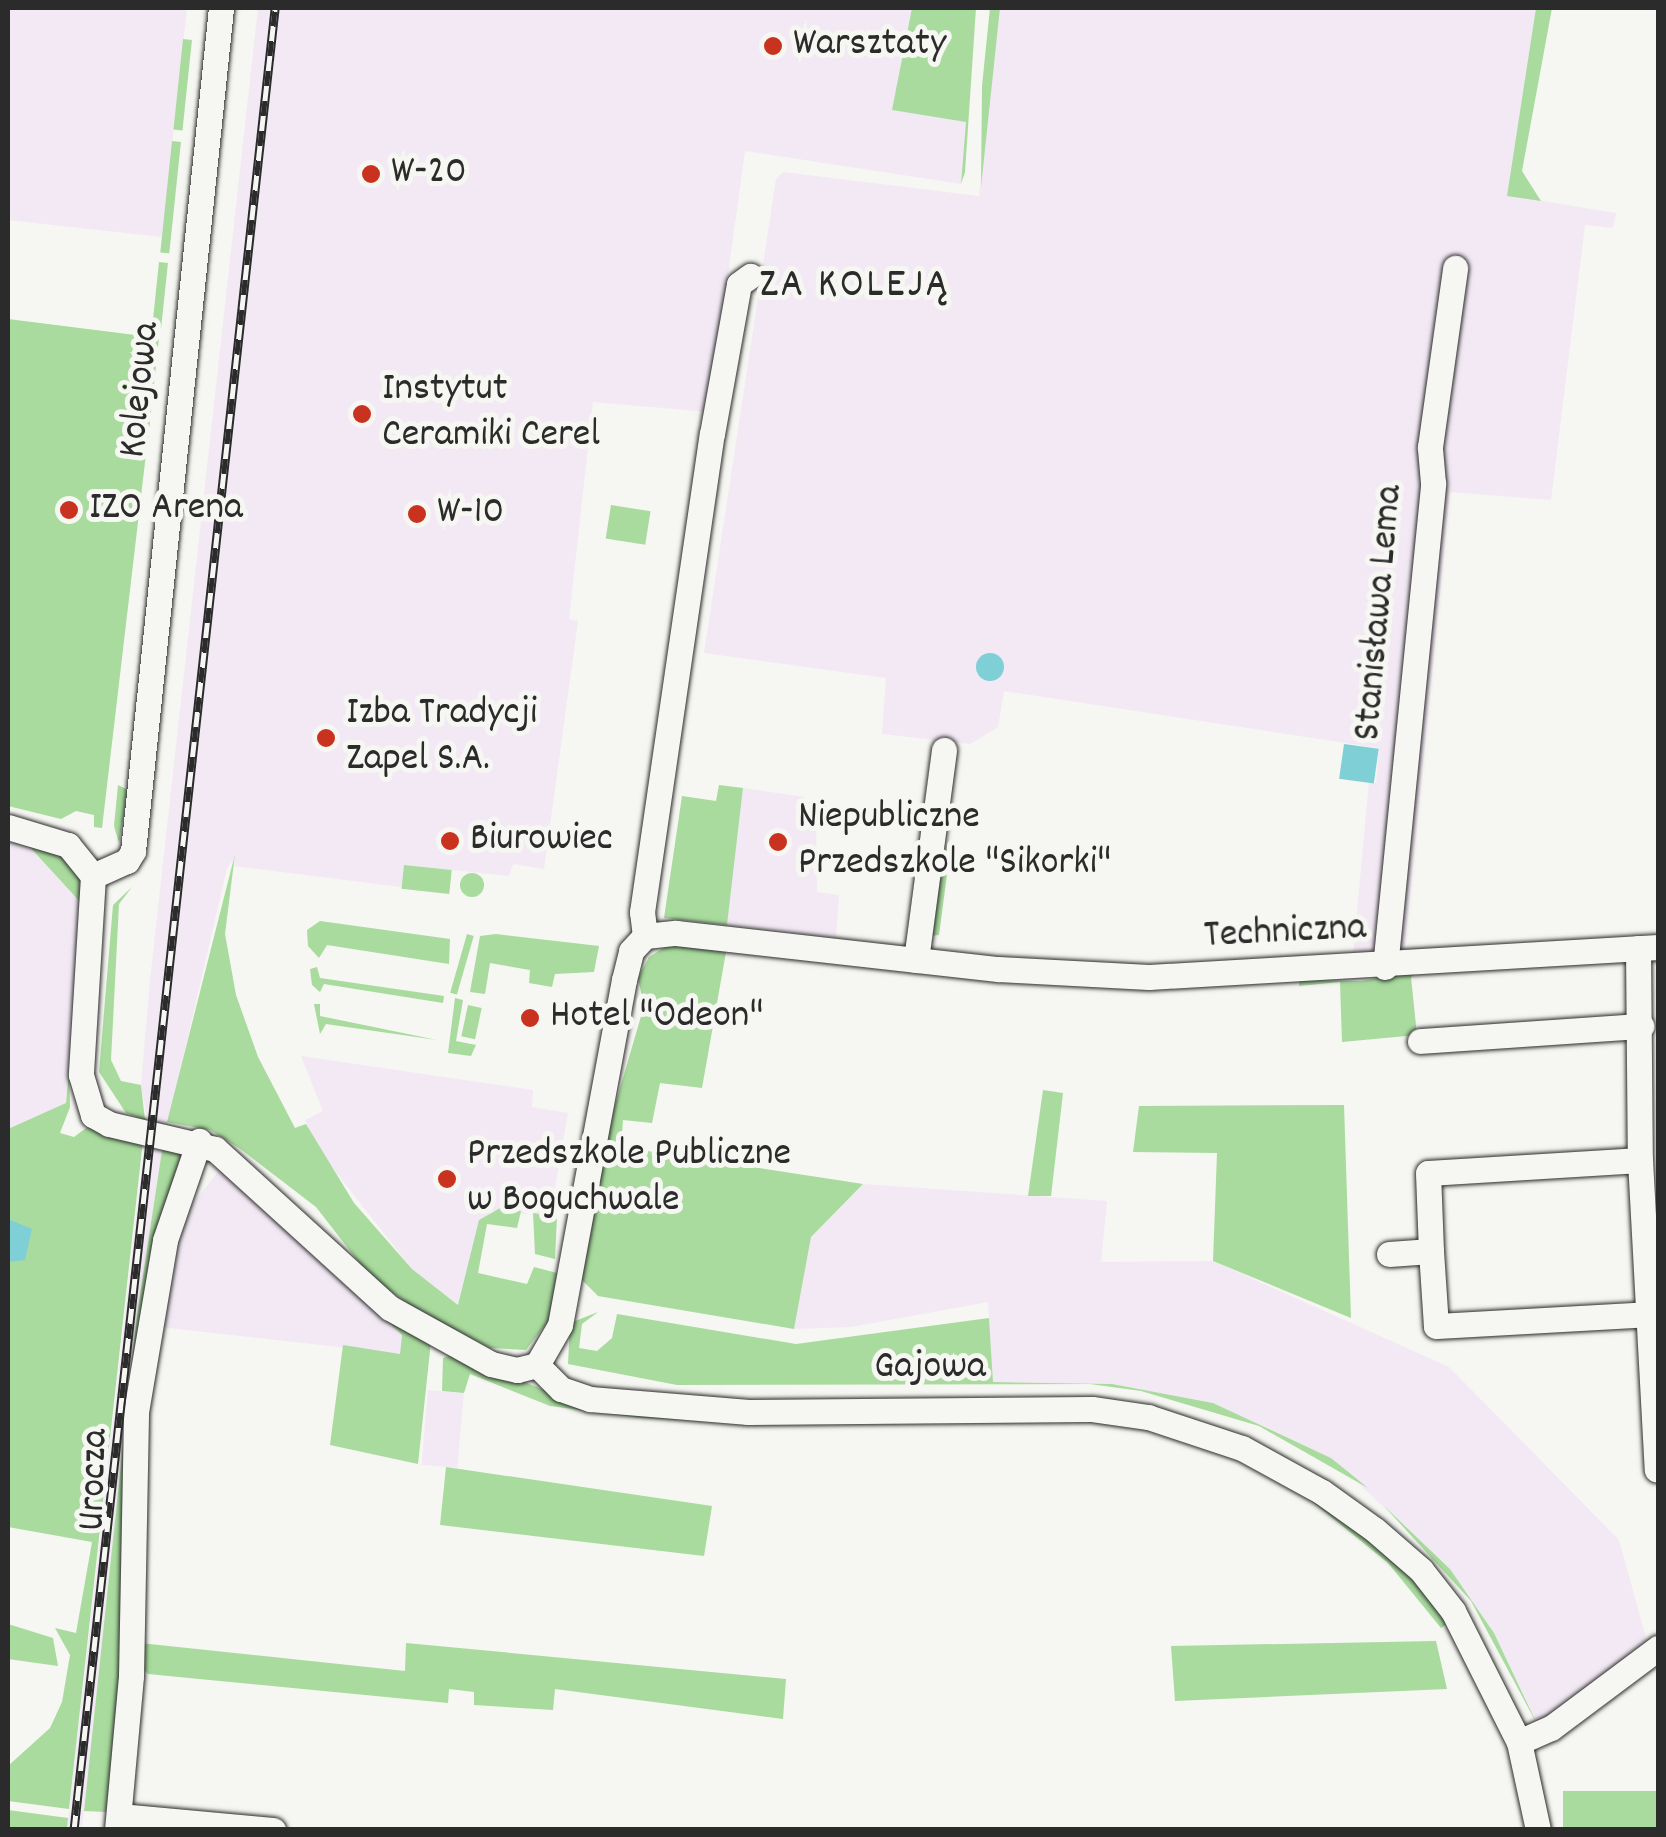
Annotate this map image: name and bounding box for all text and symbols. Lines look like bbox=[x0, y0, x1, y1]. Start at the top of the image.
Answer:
place label: Warsztaty bbox=[793, 22, 946, 70]
marker: Warsztaty bbox=[762, 35, 784, 57]
place label: W-20 bbox=[391, 150, 467, 198]
marker: W-20 bbox=[360, 163, 382, 185]
district label: ZA KOLEJĄ bbox=[759, 262, 951, 312]
street label: Kolejowa bbox=[111, 320, 173, 460]
place label: Instytut Ceramiki Cerel bbox=[382, 367, 600, 461]
marker: Instytut Ceramiki Cerel bbox=[351, 403, 373, 425]
street label: Stanisława Lema bbox=[1346, 483, 1416, 743]
place label: IZO Arena bbox=[89, 486, 243, 534]
place label: W-10 bbox=[437, 490, 504, 538]
marker: IZO Arena bbox=[58, 499, 80, 521]
marker: W-10 bbox=[406, 503, 428, 525]
place label: Izba Tradycji Zapel S.A. bbox=[346, 691, 537, 785]
marker: Izba Tradycji Zapel S.A. bbox=[315, 727, 337, 749]
place label: Niepubliczne Przedszkole "Sikorki" bbox=[798, 795, 1111, 889]
place label: Biurowiec bbox=[470, 817, 613, 865]
marker: Biurowiec bbox=[439, 830, 461, 852]
marker: Niepubliczne Przedszkole "Sikorki" bbox=[767, 831, 789, 853]
street label: Techniczna bbox=[1203, 906, 1367, 962]
place label: Hotel "Odeon" bbox=[550, 994, 763, 1042]
marker: Hotel "Odeon" bbox=[519, 1007, 541, 1029]
place label: Przedszkole Publiczne w Boguchwale bbox=[467, 1132, 791, 1226]
marker: Przedszkole Publiczne w Boguchwale bbox=[436, 1168, 458, 1190]
street label: Gajowa bbox=[874, 1345, 986, 1393]
street label: Urocza bbox=[70, 1428, 122, 1532]

